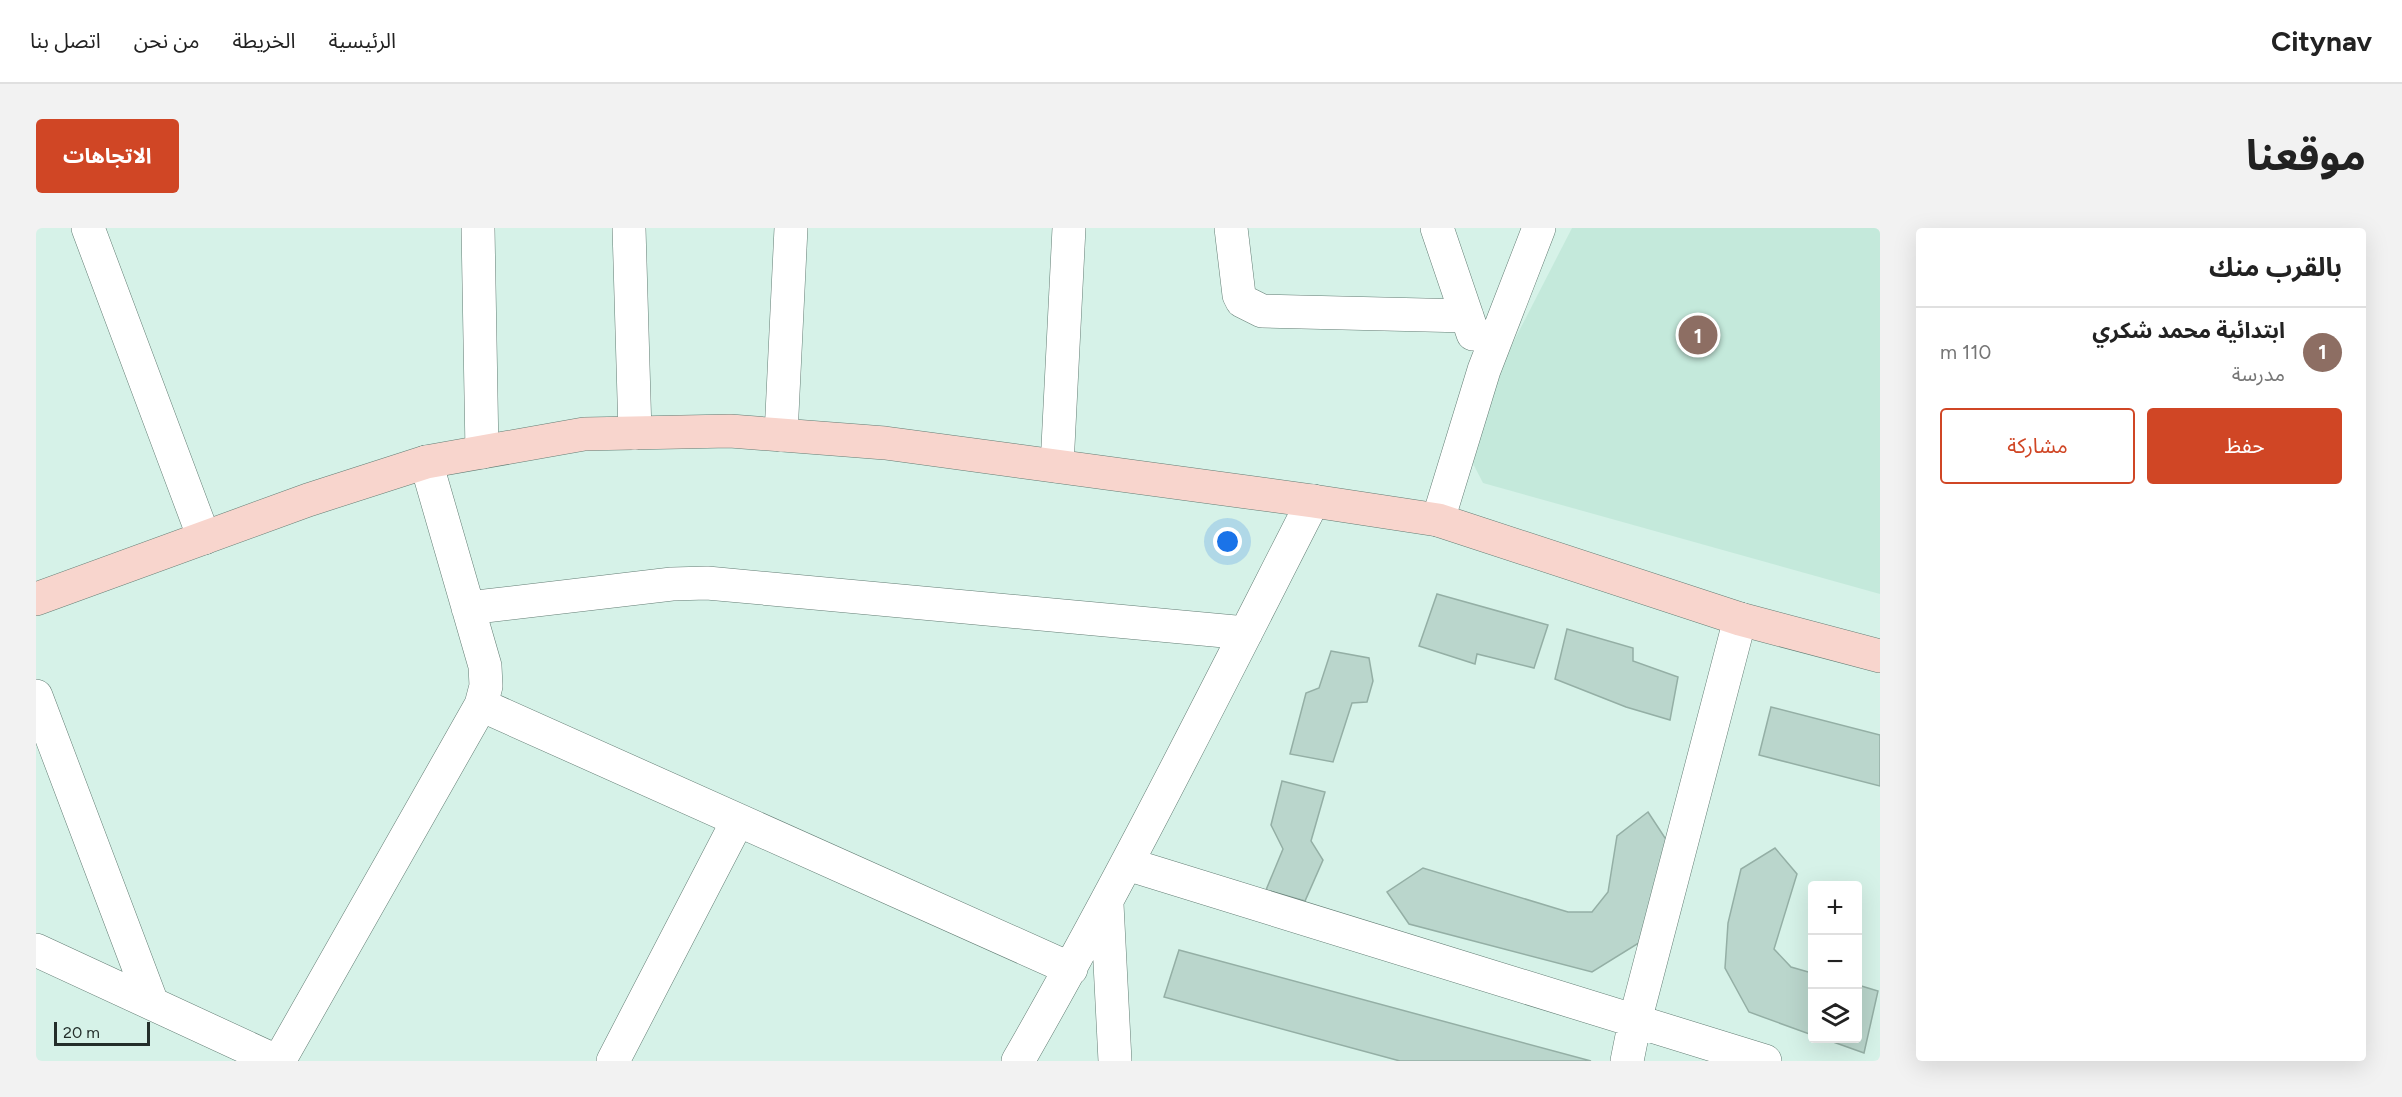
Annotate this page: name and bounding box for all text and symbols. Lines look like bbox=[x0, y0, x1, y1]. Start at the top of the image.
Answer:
text: Citynav bbox=[2271, 24, 2372, 58]
text: اتصل بنا bbox=[30, 28, 101, 53]
text: من نحن bbox=[134, 28, 200, 53]
text: الخريطة bbox=[233, 28, 296, 53]
text: الرئيسية bbox=[329, 28, 396, 53]
button: الاتجاهات bbox=[36, 119, 179, 193]
text: موقعنا bbox=[2246, 130, 2366, 181]
text: بالقرب منك bbox=[2209, 251, 2342, 283]
pin: 1 bbox=[1678, 312, 1718, 358]
text: ابتدائية محمد شكري bbox=[2092, 317, 2285, 344]
text: 110 m bbox=[1940, 340, 1991, 364]
text: 1 bbox=[2318, 340, 2327, 364]
text: مدرسة bbox=[2232, 362, 2285, 386]
button: مشاركة bbox=[1940, 408, 2135, 484]
button: حفظ bbox=[2147, 408, 2342, 484]
your location bbox=[1213, 527, 1242, 556]
map controls bbox=[1808, 881, 1862, 1043]
button: + bbox=[1808, 881, 1862, 935]
button: − bbox=[1808, 935, 1862, 989]
button: layers bbox=[1808, 989, 1862, 1043]
scale bar bbox=[54, 1019, 150, 1046]
text: 20 m bbox=[63, 1023, 100, 1042]

